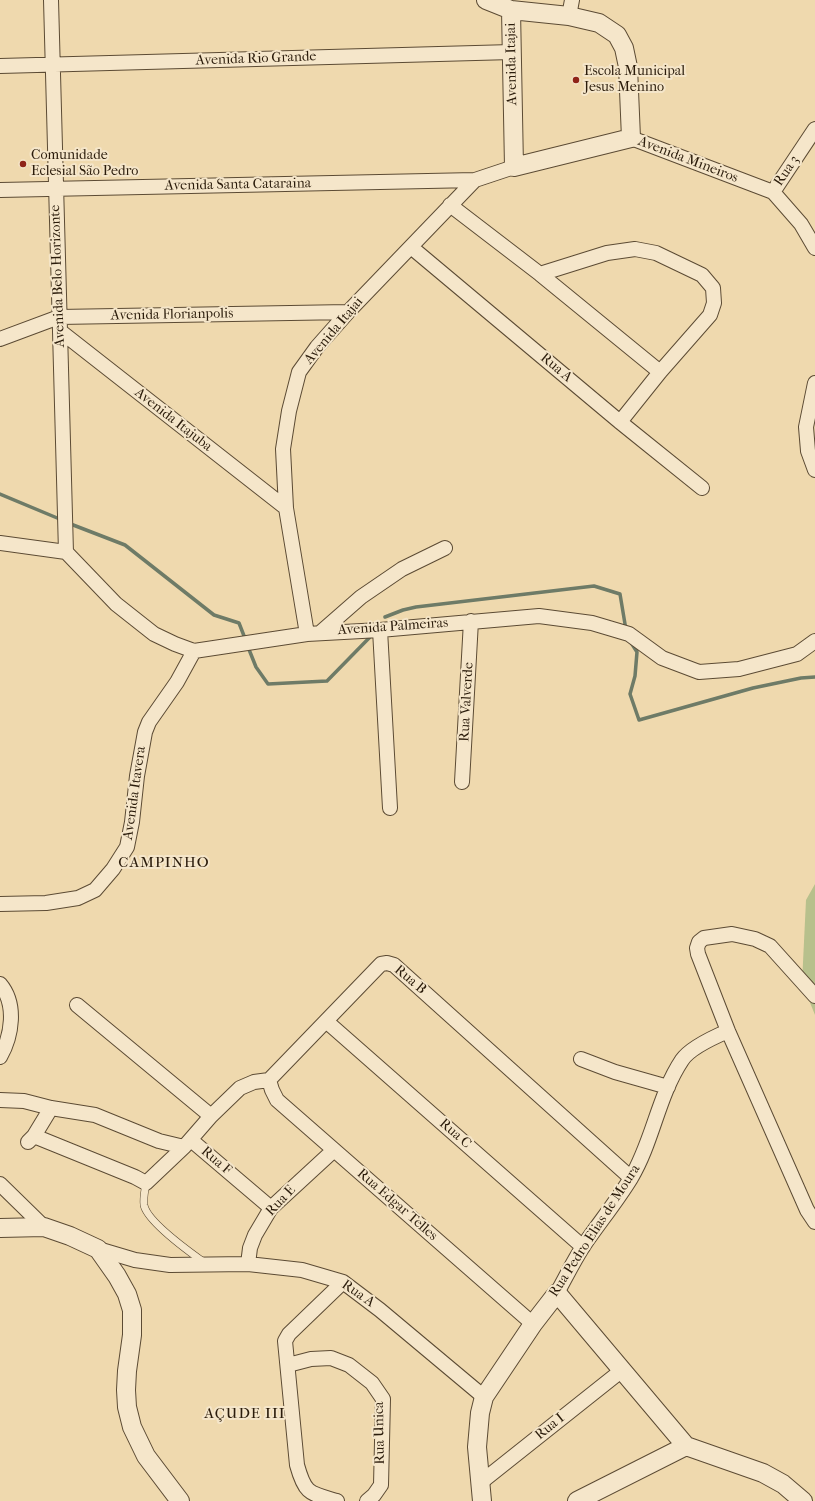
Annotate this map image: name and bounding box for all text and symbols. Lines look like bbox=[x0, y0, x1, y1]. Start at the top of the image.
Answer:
street label: Avenida Itajai bbox=[503, 23, 521, 105]
street label: Avenida Rio Grande bbox=[195, 48, 317, 70]
place label: Escola Municipal Jesus Menino bbox=[584, 64, 685, 96]
marker: Escola Municipal Jesus Menino bbox=[571, 75, 581, 85]
street label: Avenida Mineiros bbox=[636, 133, 740, 187]
place label: Comunidade Eclesial São Pedro bbox=[31, 148, 138, 180]
street label: Rua 3 bbox=[771, 153, 803, 189]
marker: Comunidade Eclesial São Pedro bbox=[18, 159, 28, 169]
street label: Avenida Santa Cataraina bbox=[165, 175, 311, 195]
street label: Avenida Belo Horizonte bbox=[47, 204, 69, 348]
street label: Avenida Itajai bbox=[301, 294, 367, 368]
street label: Avenida Florianpolis bbox=[111, 306, 233, 324]
street label: Rua A bbox=[537, 350, 575, 386]
street label: Avenida Itajuba bbox=[131, 385, 215, 455]
street label: Avenida Palmeiras bbox=[337, 615, 449, 639]
street label: Rua Valverde bbox=[457, 662, 477, 742]
street label: Avenida Itavera bbox=[120, 745, 150, 841]
district label: CAMPINHO bbox=[118, 854, 210, 872]
street label: Rua B bbox=[391, 962, 429, 998]
street label: Rua C bbox=[436, 1116, 474, 1152]
street label: Rua F bbox=[197, 1143, 235, 1179]
street label: Rua Pedro Elias de Moura bbox=[546, 1162, 644, 1300]
street label: Rua Edgar Telles bbox=[353, 1165, 441, 1245]
street label: Rua E bbox=[263, 1182, 299, 1220]
street label: Rua A bbox=[338, 1277, 378, 1311]
street label: Rua Unica bbox=[371, 1401, 389, 1465]
district label: AÇUDE III bbox=[204, 1405, 286, 1423]
street label: Rua I bbox=[532, 1410, 568, 1444]

